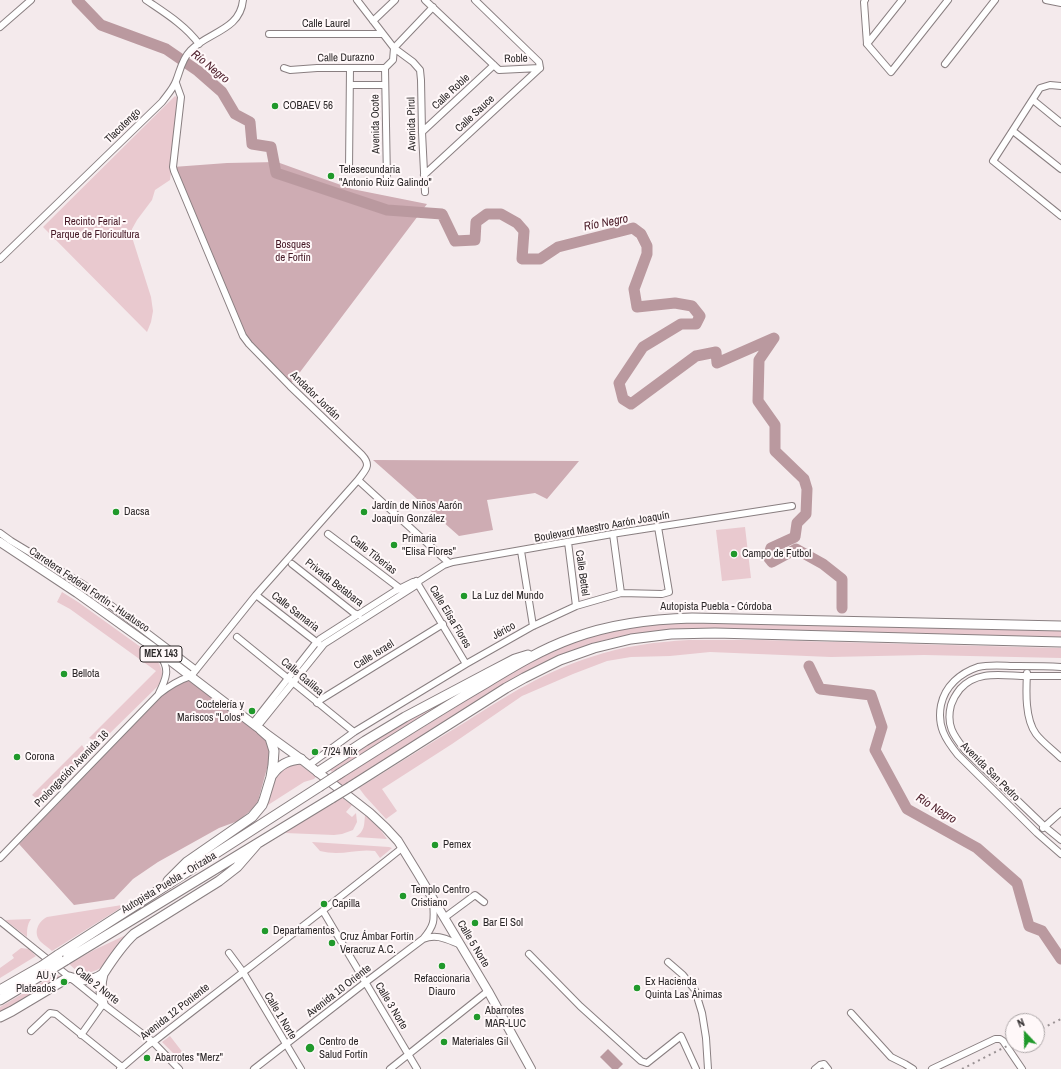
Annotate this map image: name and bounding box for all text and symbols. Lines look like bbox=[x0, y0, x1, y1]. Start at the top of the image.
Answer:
street label: Calle Laurel bbox=[302, 17, 350, 31]
water label: Río Negro bbox=[188, 47, 232, 87]
street label: Calle Durazno bbox=[317, 51, 375, 65]
street label: Roble bbox=[504, 52, 528, 66]
street label: Calle Roble bbox=[429, 71, 473, 113]
street label: Calle Sauce bbox=[453, 93, 497, 135]
street label: Avenida Ocote bbox=[369, 94, 383, 154]
street label: Avenida Pirul bbox=[405, 97, 419, 151]
place label: COBAEV 56 bbox=[283, 99, 333, 113]
marker: COBAEV 56 bbox=[270, 101, 280, 111]
street label: Tlacotengo bbox=[102, 106, 144, 146]
place label: Telesecundaria "Antonio Ruiz Galindo" bbox=[339, 163, 432, 189]
marker: Telesecundaria "Antonio Ruiz Galindo" bbox=[326, 171, 336, 181]
water label: Río Negro bbox=[583, 212, 629, 234]
park label: Recinto Ferial - Parque de Floricultura bbox=[50, 215, 140, 241]
park label: Bosques de Fortín bbox=[275, 238, 311, 264]
street label: Andador Jordán bbox=[287, 369, 343, 423]
place label: Jardín de Niños Aarón Joaquín González bbox=[372, 499, 462, 525]
place label: Dacsa bbox=[124, 505, 150, 519]
marker: Dacsa bbox=[111, 507, 121, 517]
marker: Jardín de Niños Aarón Joaquín González bbox=[359, 507, 369, 517]
street label: Boulevard Maestro Aarón Joaquín bbox=[533, 509, 671, 545]
place label: Primaria "Elisa Flores" bbox=[402, 532, 456, 558]
street label: Calle Tiberias bbox=[347, 533, 399, 577]
marker: Primaria "Elisa Flores" bbox=[389, 540, 399, 550]
street label: Carretera Federal Fortín - Huatusco bbox=[26, 545, 152, 635]
place label: Campo de Futbol bbox=[742, 547, 811, 561]
street label: Calle Bettel bbox=[572, 549, 592, 597]
marker: Campo de Futbol bbox=[729, 549, 739, 559]
street label: Privada Betabara bbox=[302, 556, 366, 610]
street label: Calle Elisa Flores bbox=[426, 583, 474, 651]
street label: Calle Samaria bbox=[268, 589, 322, 635]
place label: La Luz del Mundo bbox=[472, 589, 544, 603]
marker: La Luz del Mundo bbox=[459, 591, 469, 601]
street label: Autopista Puebla - Córdoba bbox=[660, 600, 772, 614]
street label: Jérico bbox=[490, 619, 518, 643]
street label: Calle Israel bbox=[351, 637, 397, 673]
road number: MEX 143 bbox=[140, 646, 182, 662]
street label: Calle Galilea bbox=[278, 655, 326, 699]
place label: Bellota bbox=[72, 667, 100, 681]
marker: Bellota bbox=[59, 669, 69, 679]
place label: Coctelería y Mariscos "Lolos" bbox=[177, 698, 244, 724]
marker: Coctelería y Mariscos "Lolos" bbox=[247, 706, 257, 716]
street label: Prolongación Avenida 16 bbox=[32, 728, 112, 810]
street label: Avenida San Pedro bbox=[958, 740, 1022, 804]
place label: 7/24 Mix bbox=[323, 745, 358, 759]
marker: 7/24 Mix bbox=[310, 747, 320, 757]
place label: Corona bbox=[25, 750, 55, 764]
marker: Corona bbox=[12, 752, 22, 762]
water label: Río Negro bbox=[913, 791, 959, 827]
place label: Pemex bbox=[443, 838, 471, 852]
marker: Pemex bbox=[430, 840, 440, 850]
street label: Autopista Puebla - Orizaba bbox=[119, 849, 219, 917]
place label: Templo Centro Cristiano bbox=[411, 883, 470, 909]
marker: Templo Centro Cristiano bbox=[398, 891, 408, 901]
place label: Capilla bbox=[332, 897, 360, 911]
marker: Capilla bbox=[319, 899, 329, 909]
place label: Bar El Sol bbox=[483, 916, 523, 930]
street label: Calle 5 Norte bbox=[454, 918, 492, 970]
marker: Bar El Sol bbox=[470, 918, 480, 928]
place label: Departamentos bbox=[273, 924, 335, 938]
marker: Departamentos bbox=[260, 926, 270, 936]
place label: Cruz Ámbar Fortín Veracruz A.C. bbox=[340, 930, 414, 956]
marker: Cruz Ámbar Fortín Veracruz A.C. bbox=[327, 938, 337, 948]
marker: Refaccionaria Diauro bbox=[437, 961, 447, 971]
street label: Avenida 10 Oriente bbox=[304, 962, 374, 1020]
street label: Calle 2 Norte bbox=[72, 965, 122, 1007]
place label: AU y Plateados bbox=[16, 969, 56, 995]
place label: Refaccionaria Diauro bbox=[414, 972, 470, 998]
place label: Ex Hacienda Quinta Las Ánimas bbox=[645, 975, 722, 1001]
marker: AU y Plateados bbox=[59, 977, 69, 987]
street label: Calle 3 Norte bbox=[372, 980, 410, 1032]
street label: Avenida 12 Poniente bbox=[138, 981, 212, 1043]
marker: Ex Hacienda Quinta Las Ánimas bbox=[632, 983, 642, 993]
street label: Calle 1 Norte bbox=[261, 990, 299, 1042]
place label: Abarrotes MAR-LUC bbox=[485, 1004, 526, 1030]
marker: Abarrotes MAR-LUC bbox=[472, 1012, 482, 1022]
north arrow bbox=[1005, 1013, 1045, 1053]
text: N bbox=[1015, 1015, 1027, 1031]
place label: Centro de Salud Fortín bbox=[319, 1035, 368, 1061]
place label: Materiales Gil bbox=[452, 1035, 508, 1049]
marker: Materiales Gil bbox=[439, 1037, 449, 1047]
marker: Centro de Salud Fortín bbox=[304, 1042, 316, 1054]
place label: Abarrotes "Merz" bbox=[155, 1051, 223, 1065]
marker: Abarrotes "Merz" bbox=[142, 1053, 152, 1063]

